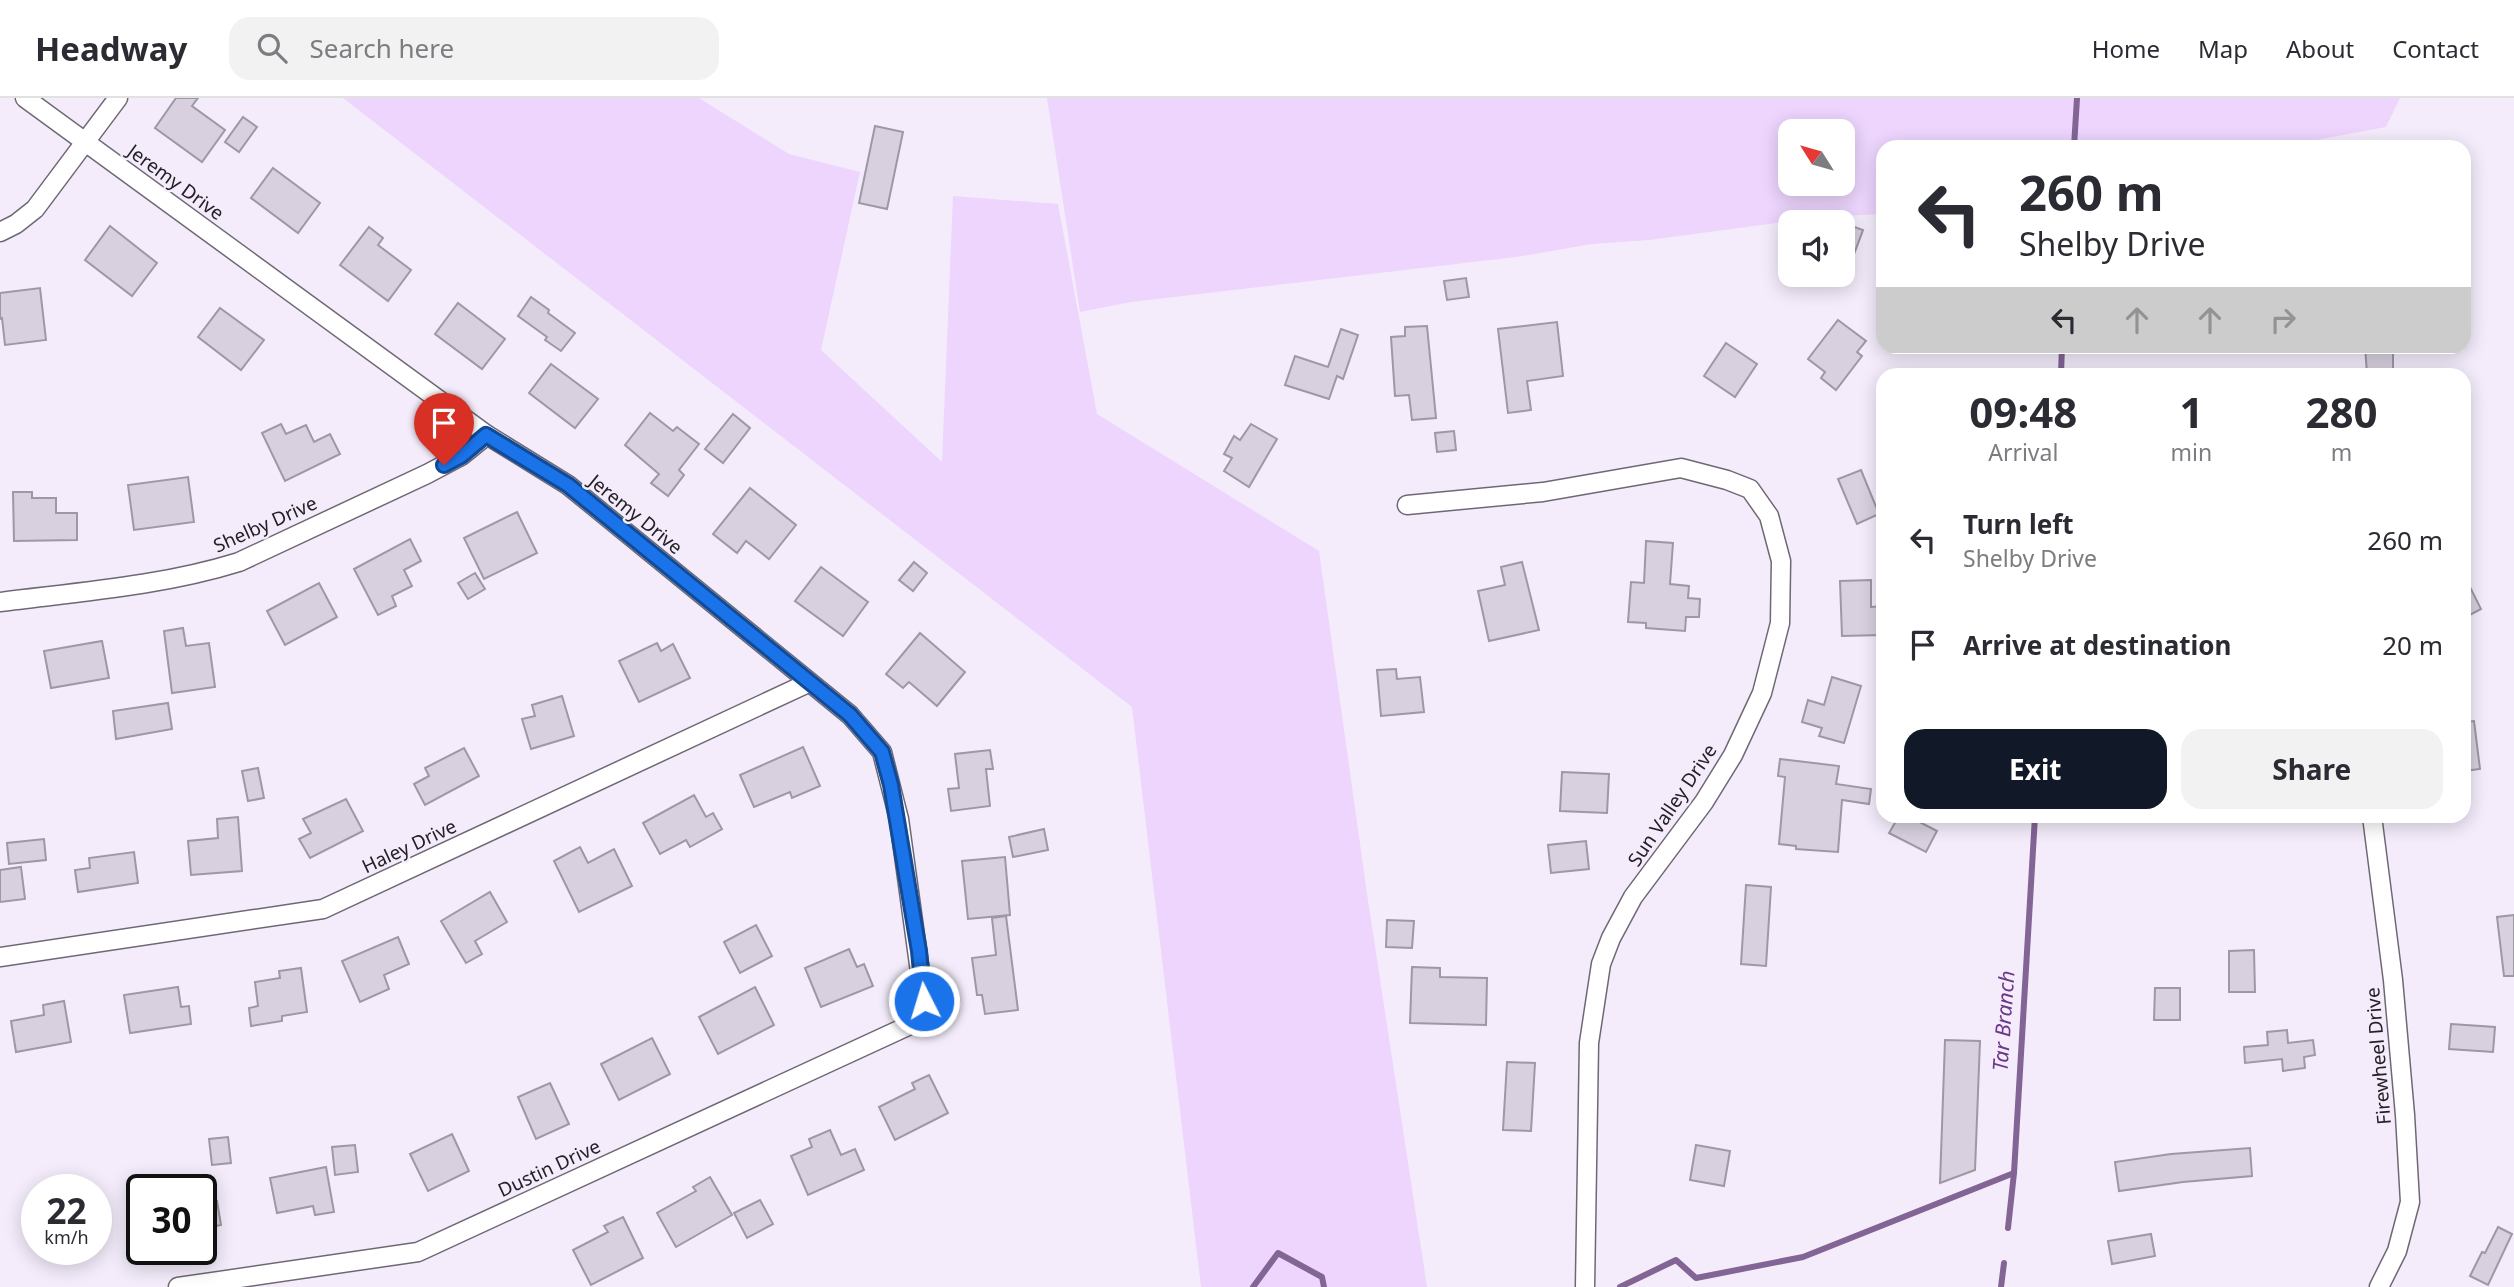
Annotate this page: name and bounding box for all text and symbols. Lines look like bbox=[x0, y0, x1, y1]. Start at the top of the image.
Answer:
search box bbox=[229, 17, 719, 80]
text: Headway bbox=[35, 26, 187, 71]
icon: search bbox=[253, 29, 291, 67]
text: Search here bbox=[309, 30, 454, 66]
text: Home bbox=[2092, 32, 2160, 65]
text: Map bbox=[2198, 32, 2248, 65]
text: About bbox=[2286, 32, 2354, 65]
text: Contact bbox=[2392, 32, 2479, 65]
north arrow bbox=[1778, 119, 1855, 196]
map controls bbox=[1778, 119, 1855, 287]
street label: Jeremy Drive bbox=[121, 137, 230, 226]
text: 260 m bbox=[2019, 159, 2164, 225]
icon: left bbox=[1904, 168, 1995, 259]
button: sound bbox=[1778, 210, 1855, 287]
text: Shelby Drive bbox=[2019, 222, 2205, 265]
icon: left bbox=[2045, 301, 2083, 339]
icon: ahead bbox=[2118, 301, 2156, 339]
icon: ahead bbox=[2191, 301, 2229, 339]
icon: right bbox=[2264, 301, 2302, 339]
text: 09:48 bbox=[1969, 383, 2077, 440]
text: 1 bbox=[2179, 383, 2203, 440]
text: 280 bbox=[2306, 383, 2378, 440]
pin bbox=[414, 393, 474, 465]
icon: arrive bbox=[425, 404, 463, 442]
text: Arrival bbox=[1988, 436, 2058, 468]
text: min bbox=[2171, 436, 2212, 468]
text: m bbox=[2331, 436, 2352, 468]
street label: Jeremy Drive bbox=[582, 467, 688, 560]
street label: Shelby Drive bbox=[209, 490, 321, 558]
text: Turn left bbox=[1963, 506, 2074, 542]
icon: left bbox=[1904, 521, 1942, 559]
text: 260 m bbox=[2367, 522, 2443, 558]
text: Shelby Drive bbox=[1963, 542, 2097, 574]
icon: arrive bbox=[1904, 626, 1942, 664]
text: Arrive at destination bbox=[1963, 627, 2232, 663]
text: 20 m bbox=[2382, 627, 2443, 663]
button: Exit bbox=[1904, 729, 2167, 809]
button: Share bbox=[2181, 729, 2443, 809]
street label: Sun Valley Drive bbox=[1621, 739, 1723, 871]
street label: Haley Drive bbox=[357, 813, 461, 879]
position arrow bbox=[887, 964, 961, 1038]
water label: Tar Branch bbox=[1986, 970, 2020, 1072]
street label: Firewheel Drive bbox=[2359, 986, 2397, 1126]
street label: Dustin Drive bbox=[494, 1133, 604, 1203]
speed limit sign: 30 bbox=[126, 1174, 217, 1265]
text: 22 bbox=[46, 1187, 87, 1234]
text: km/h bbox=[44, 1225, 89, 1249]

